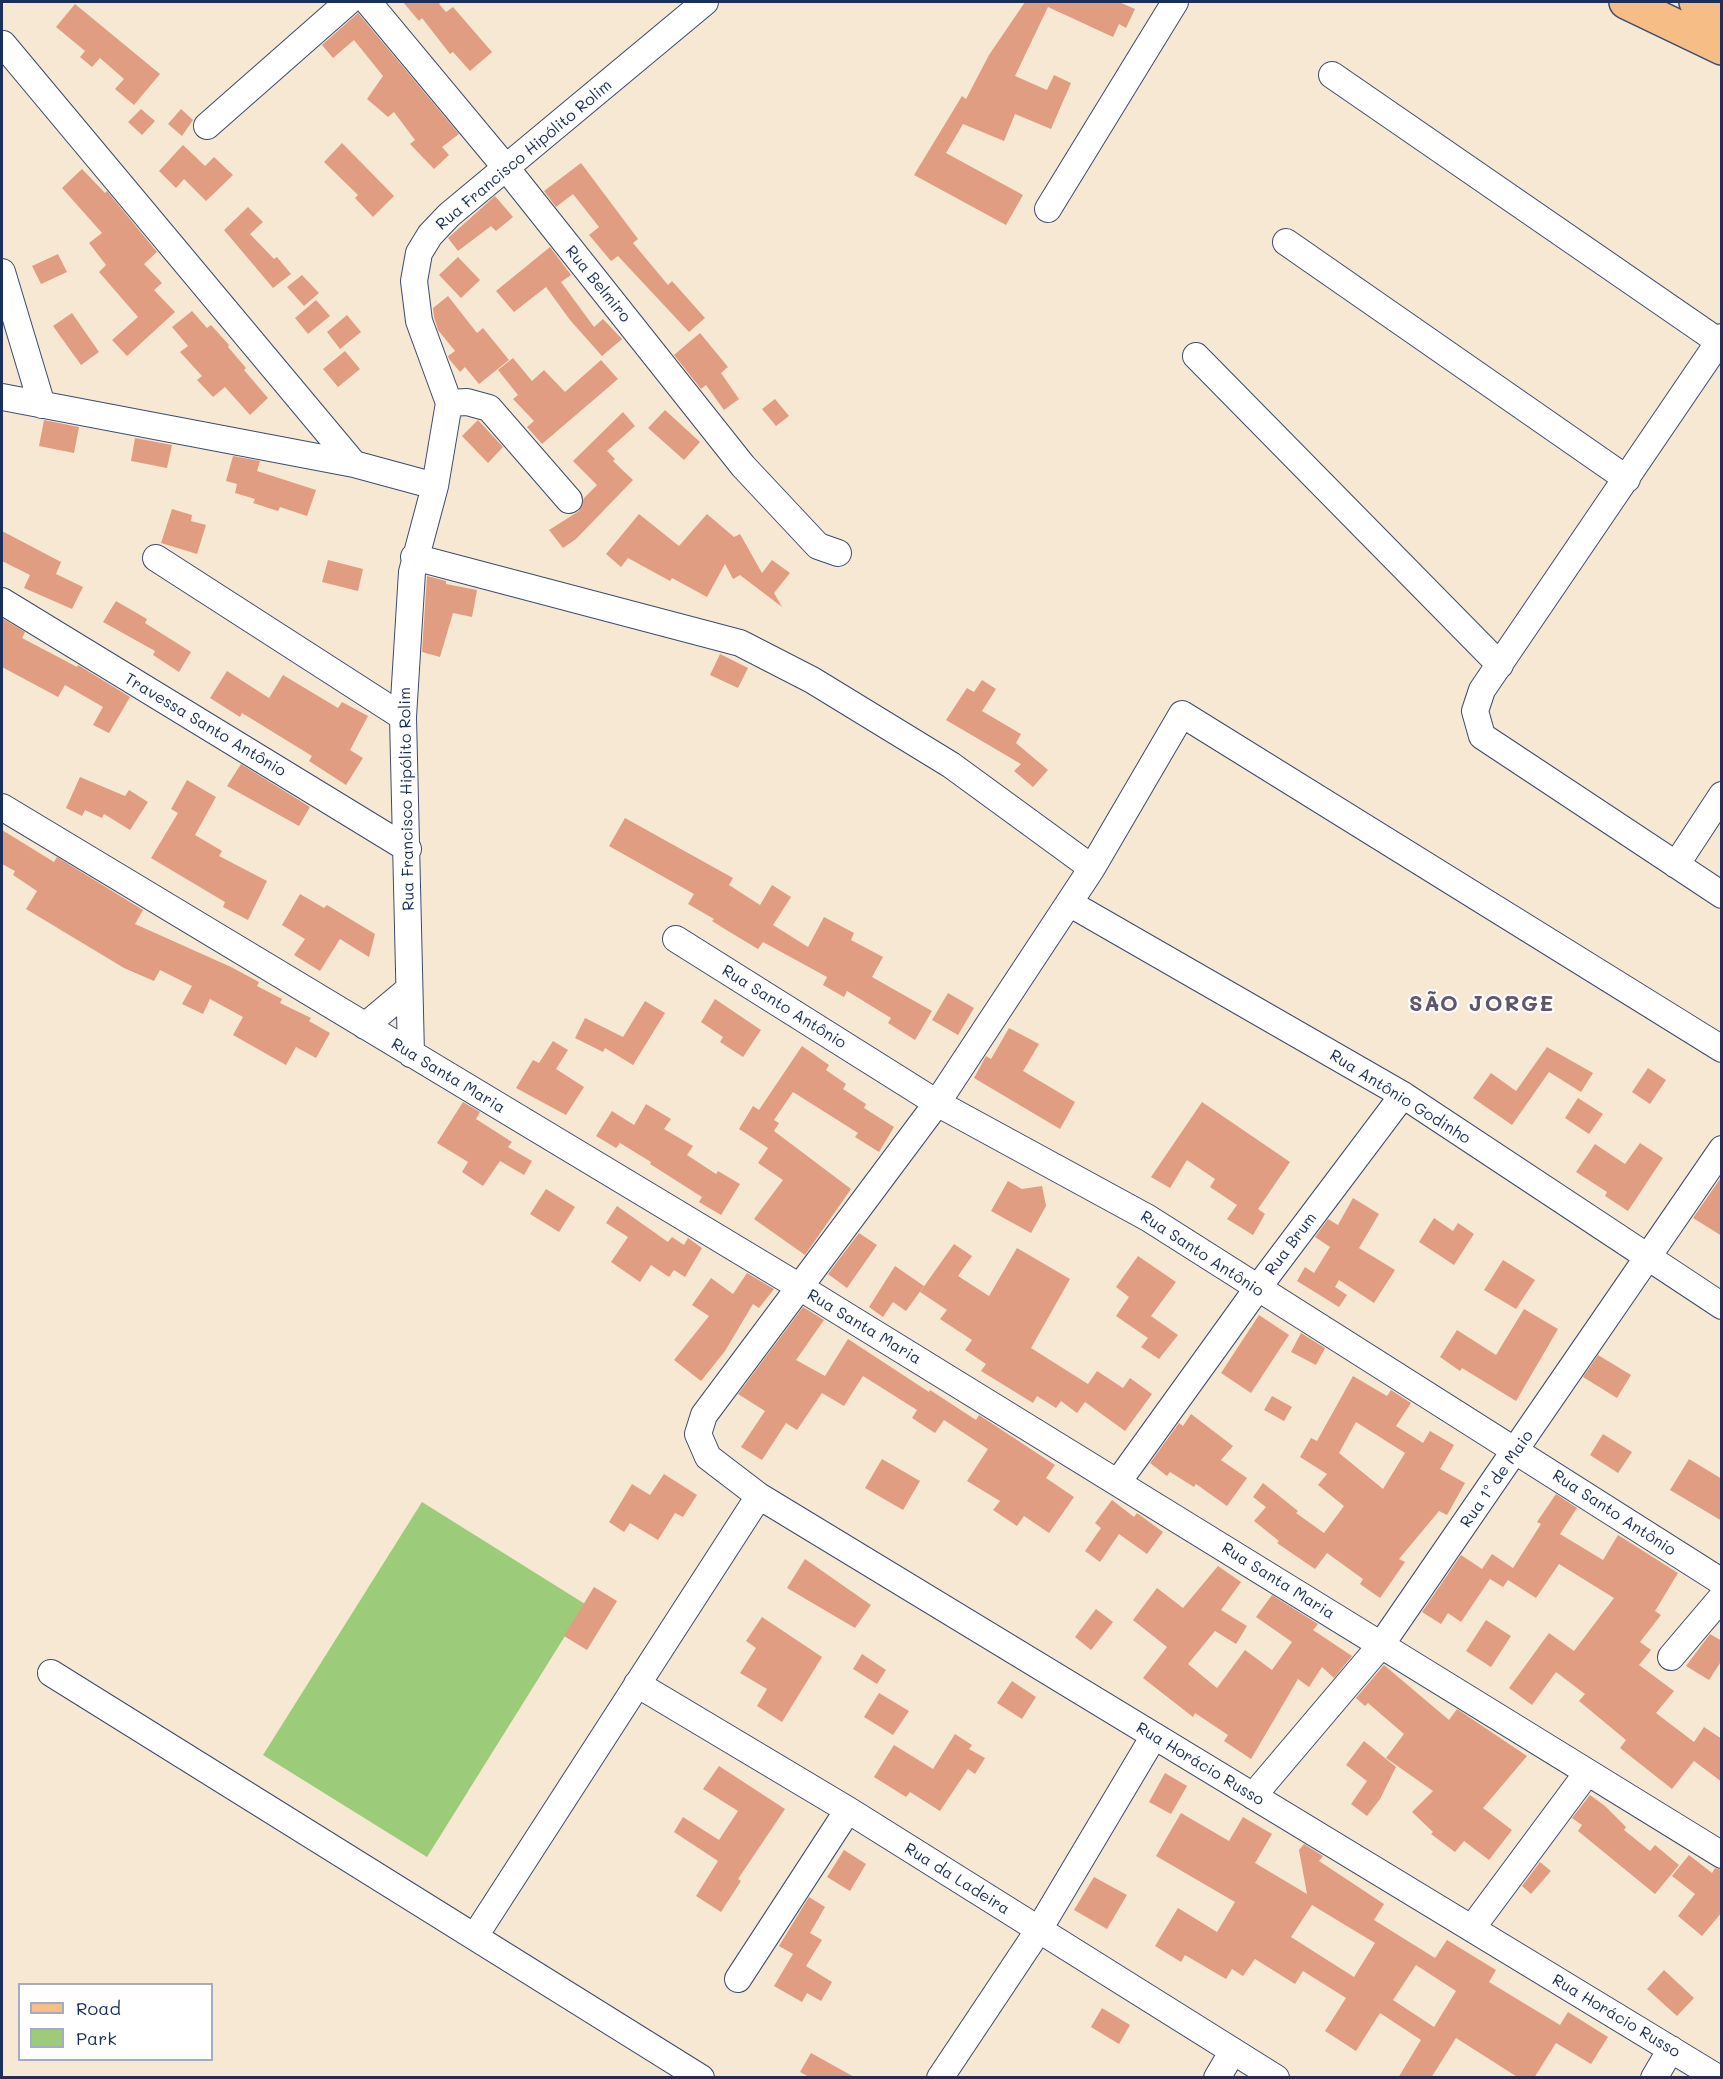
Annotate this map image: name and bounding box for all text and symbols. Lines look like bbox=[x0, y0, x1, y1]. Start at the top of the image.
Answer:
street label: Rua Francisco Hipólito Rolim bbox=[432, 76, 616, 234]
street label: Rua Belmiro bbox=[561, 242, 635, 326]
street label: Travessa Santo Antônio bbox=[121, 669, 289, 781]
street label: Rua Francisco Hipólito Rolim bbox=[395, 687, 419, 911]
street label: Rua Santo Antônio bbox=[718, 961, 850, 1053]
district label: SÃO JORGE bbox=[1409, 991, 1555, 1017]
street label: Rua Santa Maria bbox=[387, 1034, 509, 1118]
street label: Rua Antônio Godinho bbox=[1326, 1046, 1474, 1148]
street label: Rua Santo Antônio bbox=[1137, 1207, 1267, 1301]
street label: Rua Brum bbox=[1261, 1209, 1321, 1279]
street label: Rua Santa Maria bbox=[803, 1285, 925, 1369]
street label: Rua 1º de Maio bbox=[1456, 1427, 1538, 1531]
street label: Rua Santo Antônio bbox=[1549, 1466, 1679, 1560]
street label: Rua Santa Maria bbox=[1218, 1538, 1338, 1624]
street label: Rua Horácio Russo bbox=[1133, 1718, 1267, 1810]
street label: Rua da Ladeira bbox=[901, 1839, 1013, 1919]
street label: Rua Horácio Russo bbox=[1549, 1970, 1683, 2062]
legend bbox=[18, 1983, 213, 2061]
text: Road bbox=[76, 1996, 121, 2020]
text: Park bbox=[76, 2026, 117, 2050]

